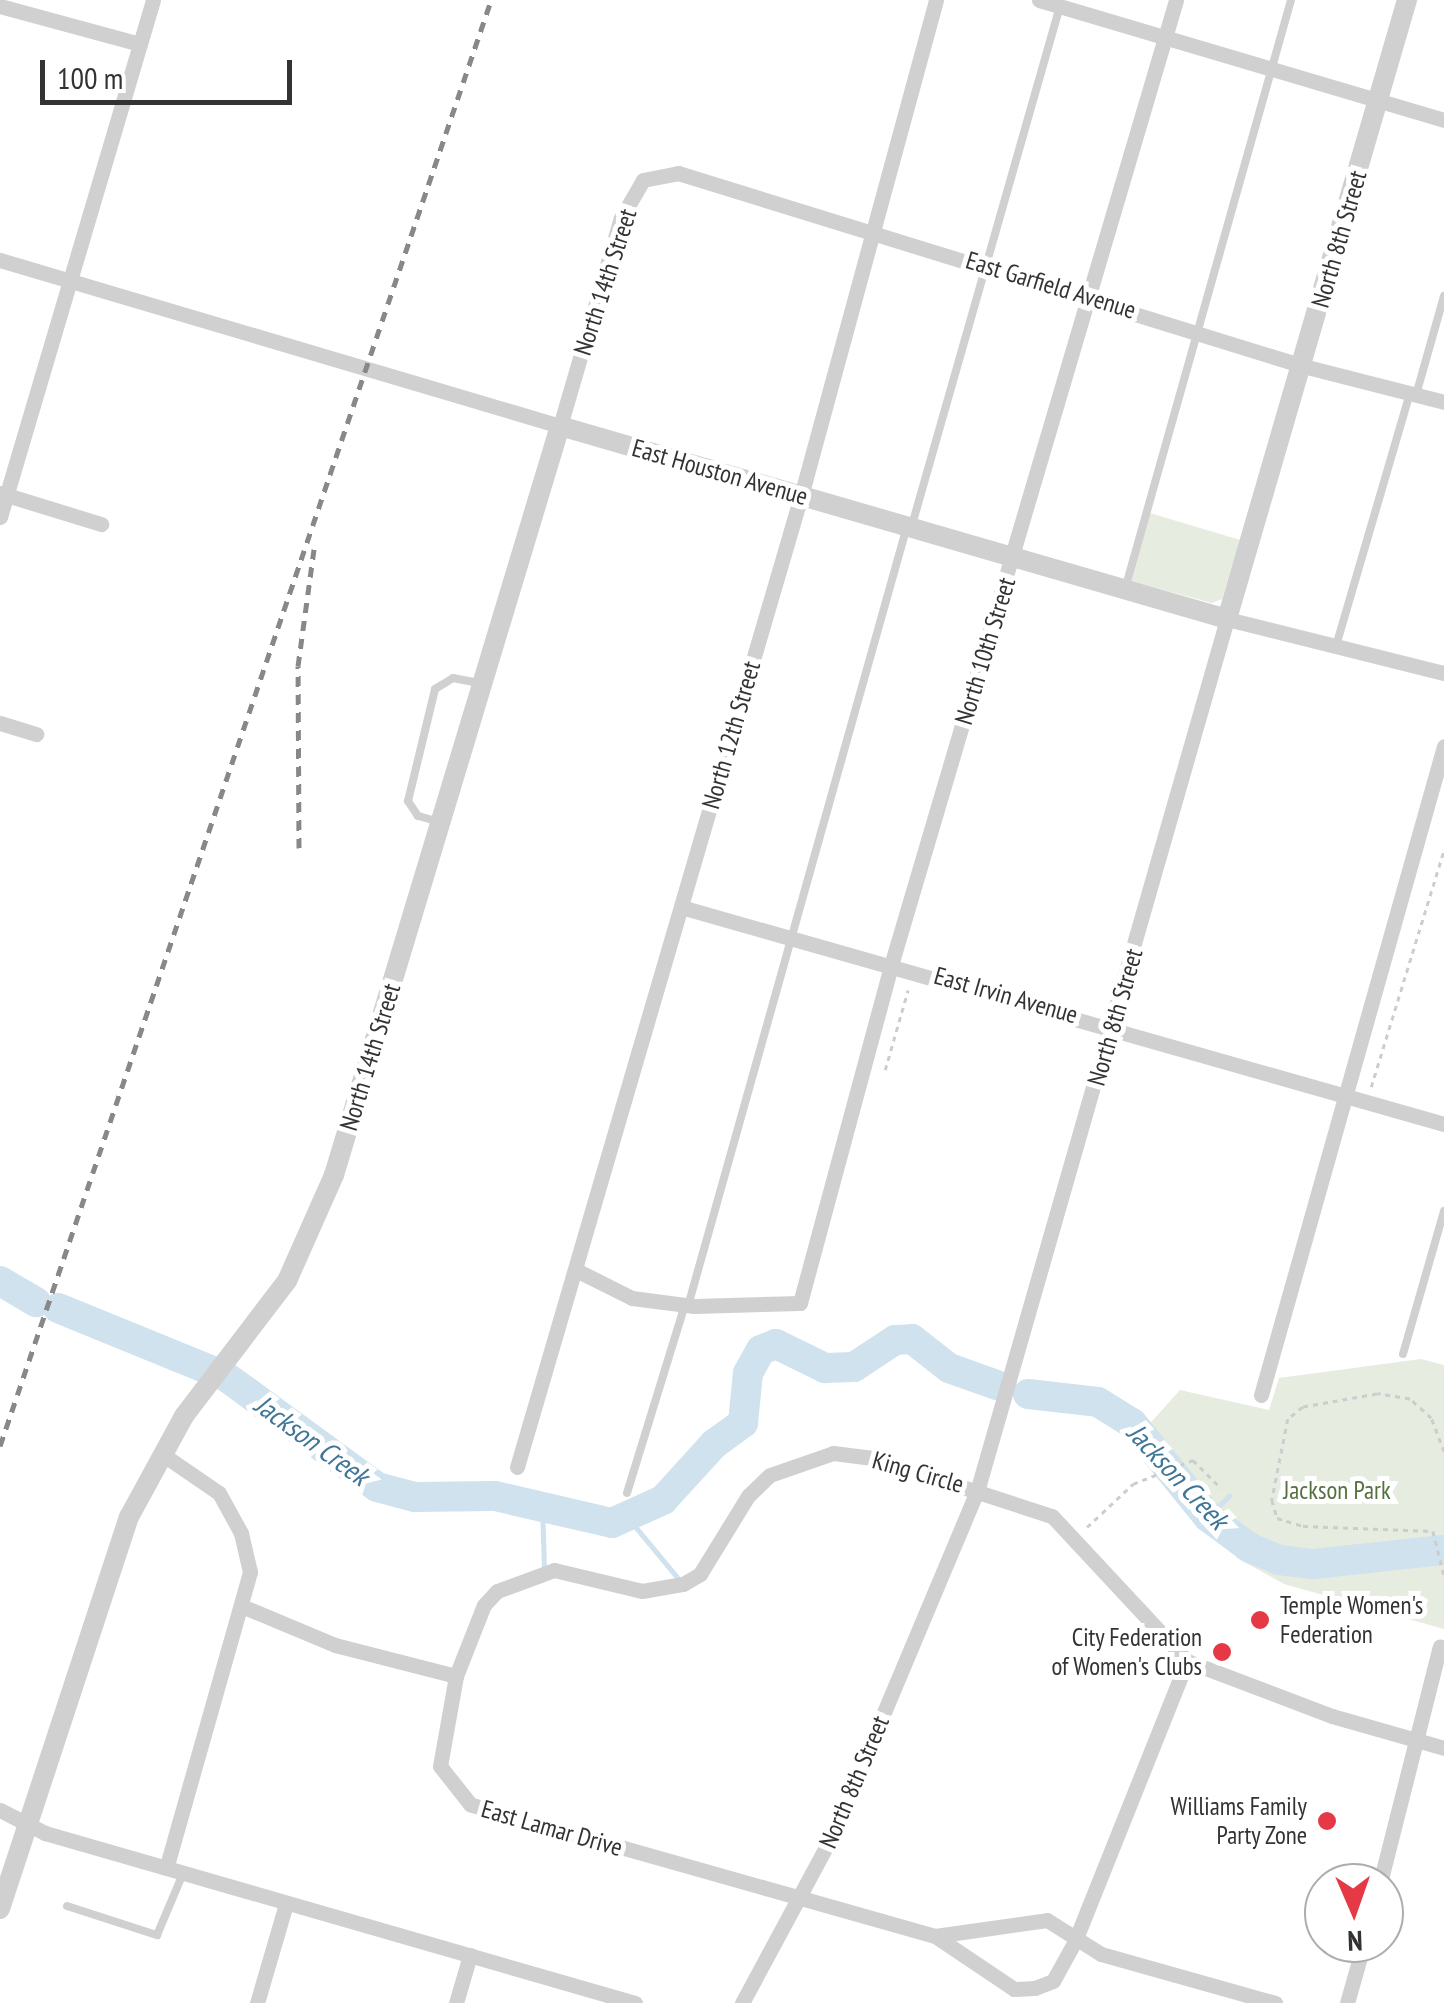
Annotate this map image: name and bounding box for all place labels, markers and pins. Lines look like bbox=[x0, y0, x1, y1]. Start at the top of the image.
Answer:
place label: Temple Women's Federation bbox=[1280, 1591, 1423, 1650]
marker: Temple Women's Federation bbox=[1249, 1609, 1271, 1631]
place label: City Federation of Women's Clubs bbox=[1051, 1623, 1202, 1682]
marker: City Federation of Women's Clubs bbox=[1211, 1641, 1233, 1663]
place label: Williams Family Party Zone bbox=[1170, 1792, 1307, 1851]
marker: Williams Family Party Zone bbox=[1316, 1810, 1338, 1832]

